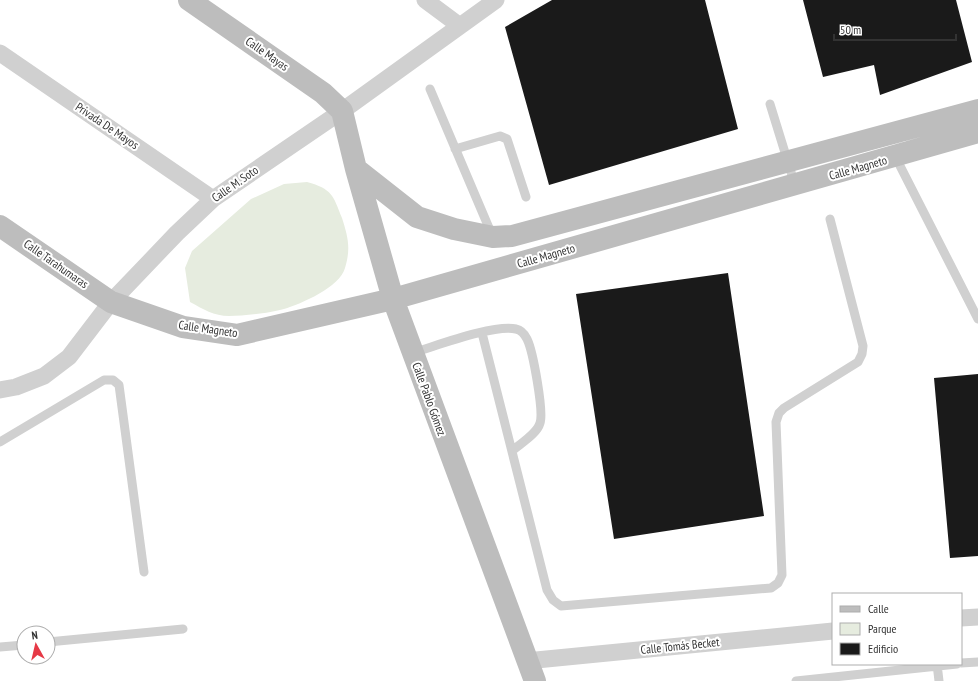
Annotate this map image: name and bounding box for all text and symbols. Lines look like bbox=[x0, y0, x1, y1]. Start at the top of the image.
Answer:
scale bar bbox=[834, 16, 956, 42]
text: 50 m bbox=[840, 22, 861, 37]
street label: Calle Mayas bbox=[243, 33, 292, 74]
street label: Privada De Mayos bbox=[73, 99, 142, 152]
street label: Calle Magneto bbox=[827, 152, 889, 183]
street label: Calle M. Soto bbox=[209, 162, 261, 205]
street label: Calle Tarahumaras bbox=[21, 236, 91, 291]
street label: Calle Magneto bbox=[515, 240, 577, 271]
street label: Calle Magneto bbox=[178, 317, 239, 340]
street label: Calle Pablo Gómez bbox=[409, 360, 450, 438]
legend bbox=[832, 593, 962, 665]
text: Calle bbox=[868, 601, 889, 616]
text: Parque bbox=[868, 621, 897, 636]
north arrow bbox=[16, 625, 56, 665]
text: N bbox=[31, 628, 39, 642]
street label: Calle Tomás Becket bbox=[640, 634, 721, 657]
text: Edificio bbox=[868, 641, 898, 656]

